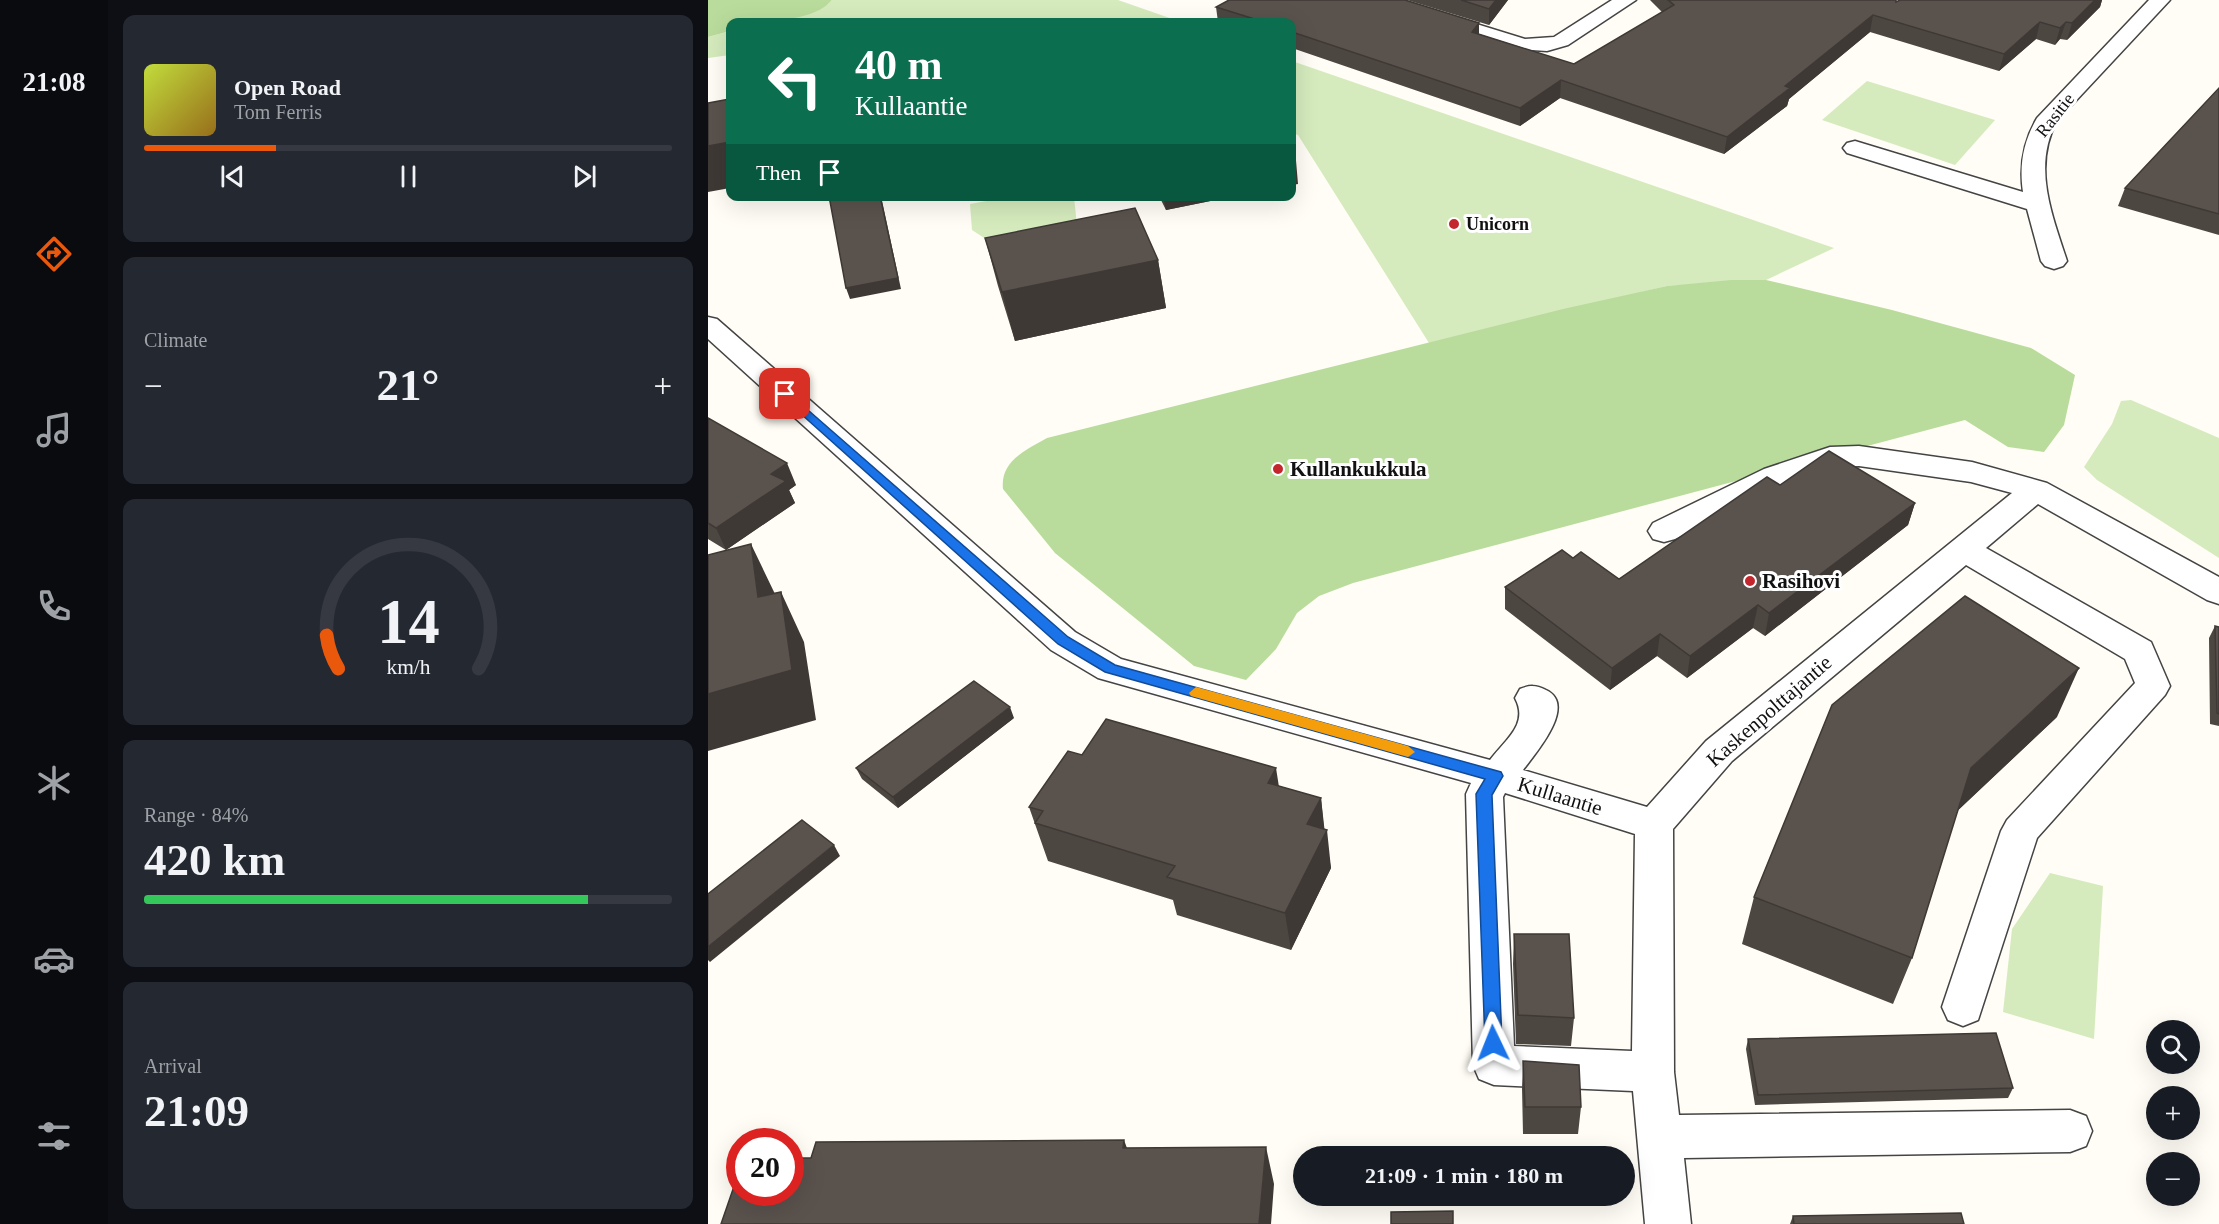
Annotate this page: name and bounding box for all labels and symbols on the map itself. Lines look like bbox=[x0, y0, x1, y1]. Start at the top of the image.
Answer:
street label: Rasitie bbox=[2032, 89, 2078, 141]
place label: Unicorn bbox=[1466, 214, 1529, 234]
marker: Unicorn bbox=[1447, 217, 1461, 231]
pin bbox=[759, 368, 810, 419]
place label: Kullankukkula bbox=[1290, 457, 1427, 481]
marker: Kullankukkula bbox=[1271, 462, 1285, 476]
place label: Rasihovi bbox=[1762, 569, 1840, 593]
marker: Rasihovi bbox=[1743, 574, 1757, 588]
street label: Kaskenpolttajantie bbox=[1702, 650, 1836, 772]
street label: Kullaantie bbox=[1515, 772, 1605, 820]
position arrow bbox=[1461, 1011, 1525, 1075]
speed limit sign: 20 bbox=[726, 1128, 804, 1206]

